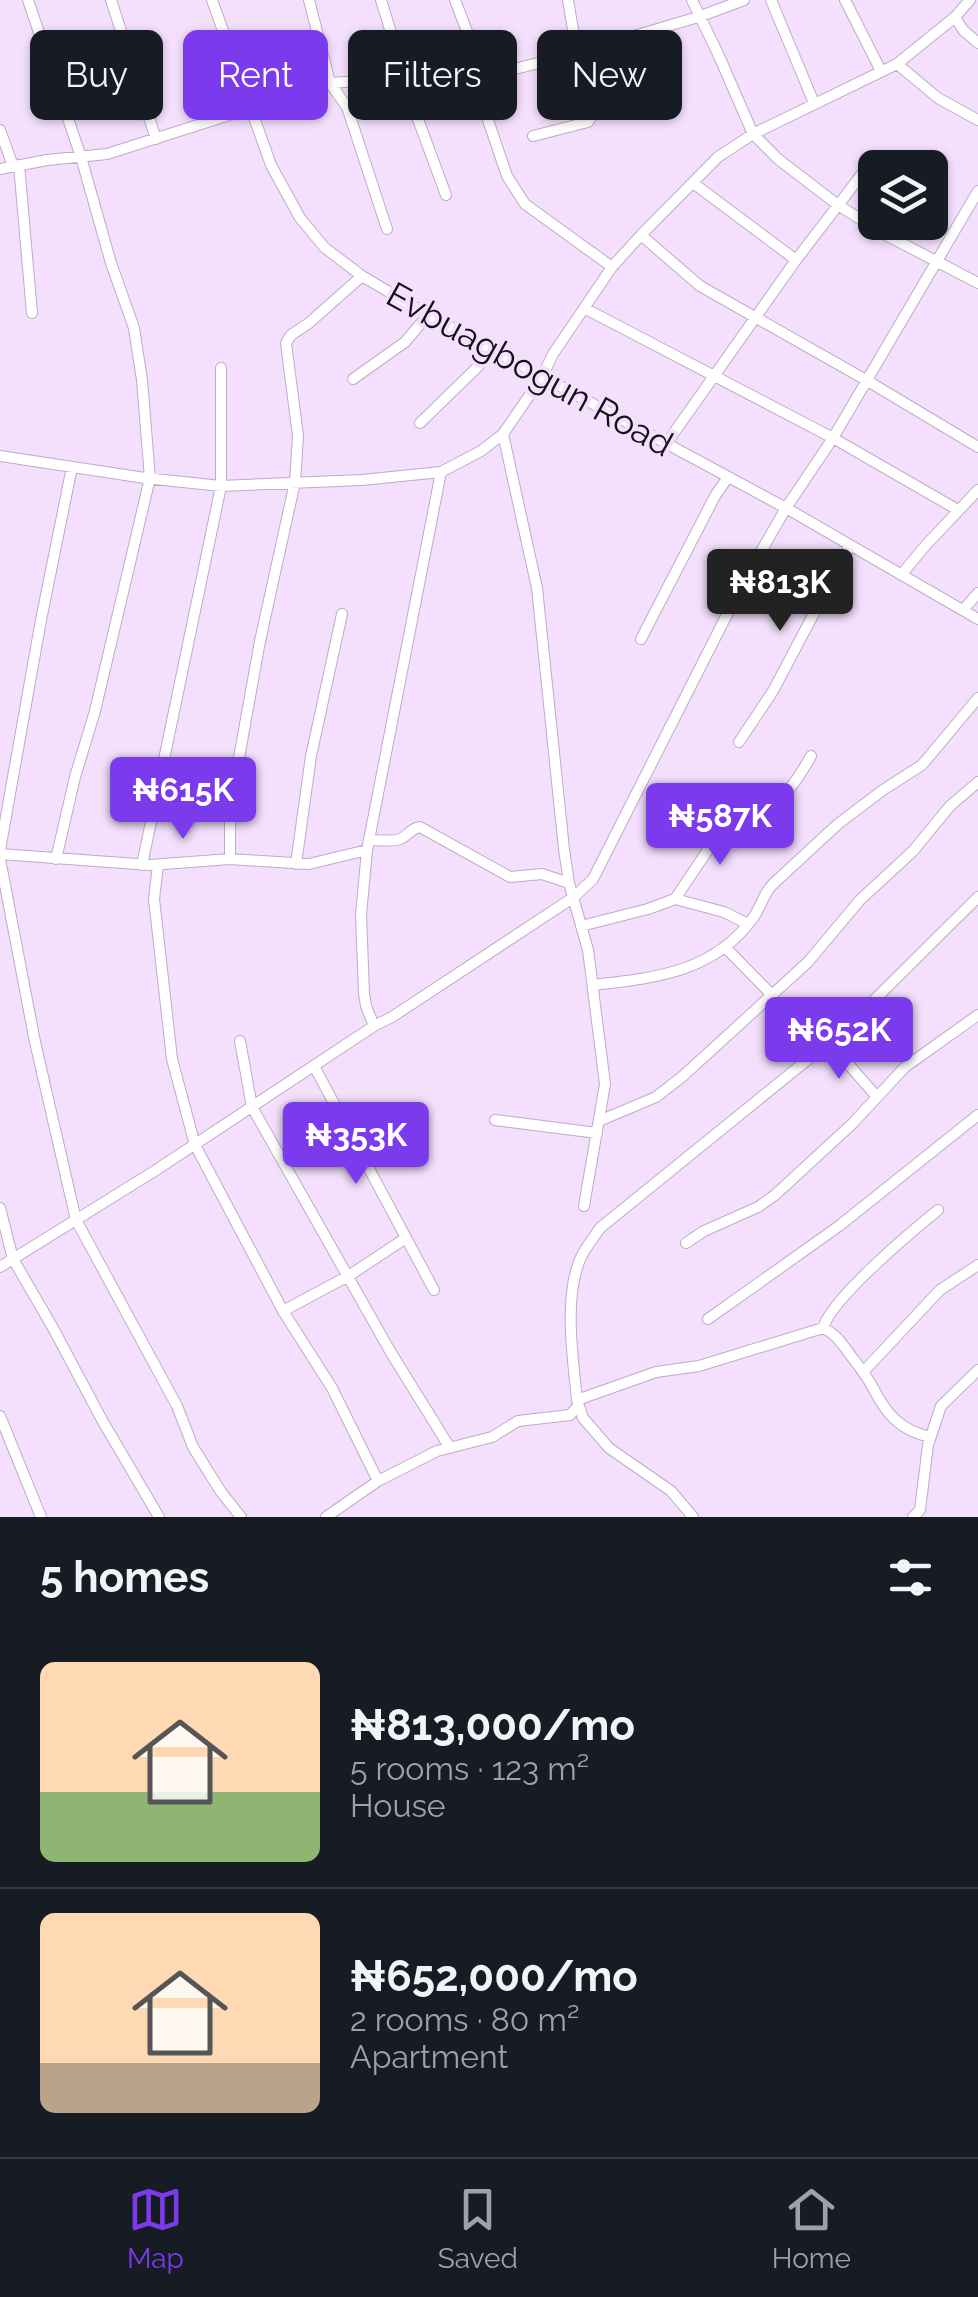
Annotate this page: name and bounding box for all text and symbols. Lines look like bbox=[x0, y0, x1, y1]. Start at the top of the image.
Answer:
chip: Buy bbox=[30, 30, 163, 120]
chip: Rent bbox=[183, 30, 328, 120]
chip: Filters bbox=[348, 30, 517, 120]
chip: New bbox=[537, 30, 682, 120]
map controls bbox=[858, 150, 948, 240]
button: layers bbox=[858, 150, 948, 240]
street label: Evbuagbogun Road bbox=[380, 273, 680, 465]
pin: ₦813K bbox=[710, 549, 850, 634]
text: ₦813K bbox=[729, 563, 831, 600]
pin: ₦615K bbox=[113, 757, 253, 842]
text: ₦615K bbox=[132, 771, 234, 808]
pin: ₦587K bbox=[650, 783, 790, 868]
text: ₦587K bbox=[668, 797, 772, 834]
pin: ₦652K bbox=[769, 997, 909, 1082]
text: ₦652K bbox=[787, 1011, 891, 1048]
pin: ₦353K bbox=[286, 1102, 426, 1187]
text: ₦353K bbox=[305, 1116, 407, 1153]
icon: filters bbox=[883, 1550, 938, 1605]
text: 5 homes bbox=[40, 1553, 209, 1602]
text: ₦813,000/mo bbox=[350, 1701, 635, 1750]
icon: home bbox=[120, 1702, 240, 1822]
text: 5 rooms · 123 m² bbox=[350, 1750, 589, 1787]
text: House bbox=[350, 1787, 446, 1824]
text: ₦652,000/mo bbox=[350, 1952, 638, 2001]
icon: home bbox=[120, 1953, 240, 2073]
text: 2 rooms · 80 m² bbox=[350, 2001, 579, 2038]
text: Apartment bbox=[350, 2038, 508, 2075]
tab: Map bbox=[127, 2182, 184, 2275]
tab: Saved bbox=[438, 2182, 518, 2275]
tab: Home bbox=[772, 2182, 851, 2275]

